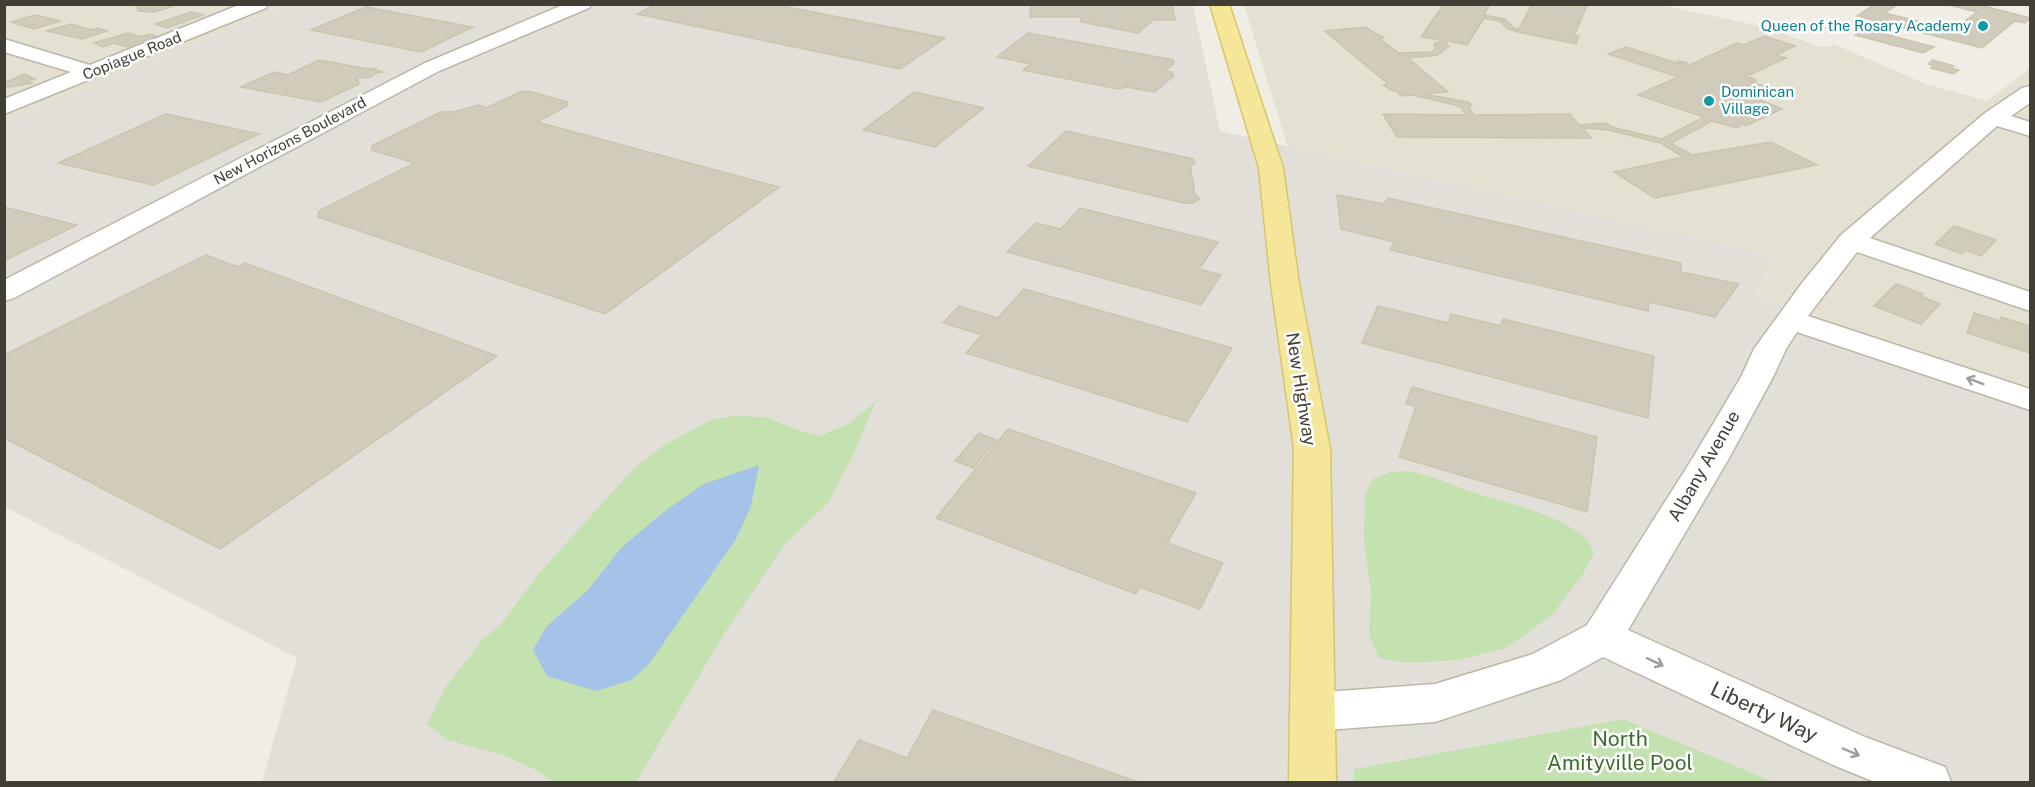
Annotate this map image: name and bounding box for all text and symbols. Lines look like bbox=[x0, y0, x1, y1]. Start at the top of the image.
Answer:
place label: Queen of the Rosary Academy bbox=[1761, 17, 1971, 34]
marker: Queen of the Rosary Academy bbox=[1976, 19, 1990, 33]
street label: Copiague Road bbox=[80, 28, 184, 83]
place label: Dominican Village bbox=[1721, 83, 1794, 117]
street label: New Horizons Boulevard bbox=[211, 93, 369, 188]
marker: Dominican Village bbox=[1702, 94, 1716, 108]
street label: New Highway bbox=[1282, 331, 1321, 447]
one-way arrow bbox=[1966, 375, 1985, 386]
street label: Albany Avenue bbox=[1663, 407, 1744, 525]
one-way arrow bbox=[1645, 656, 1663, 668]
street label: Liberty Way bbox=[1707, 676, 1822, 747]
park label: North Amityville Pool bbox=[1547, 726, 1693, 775]
one-way arrow bbox=[1841, 747, 1860, 758]

